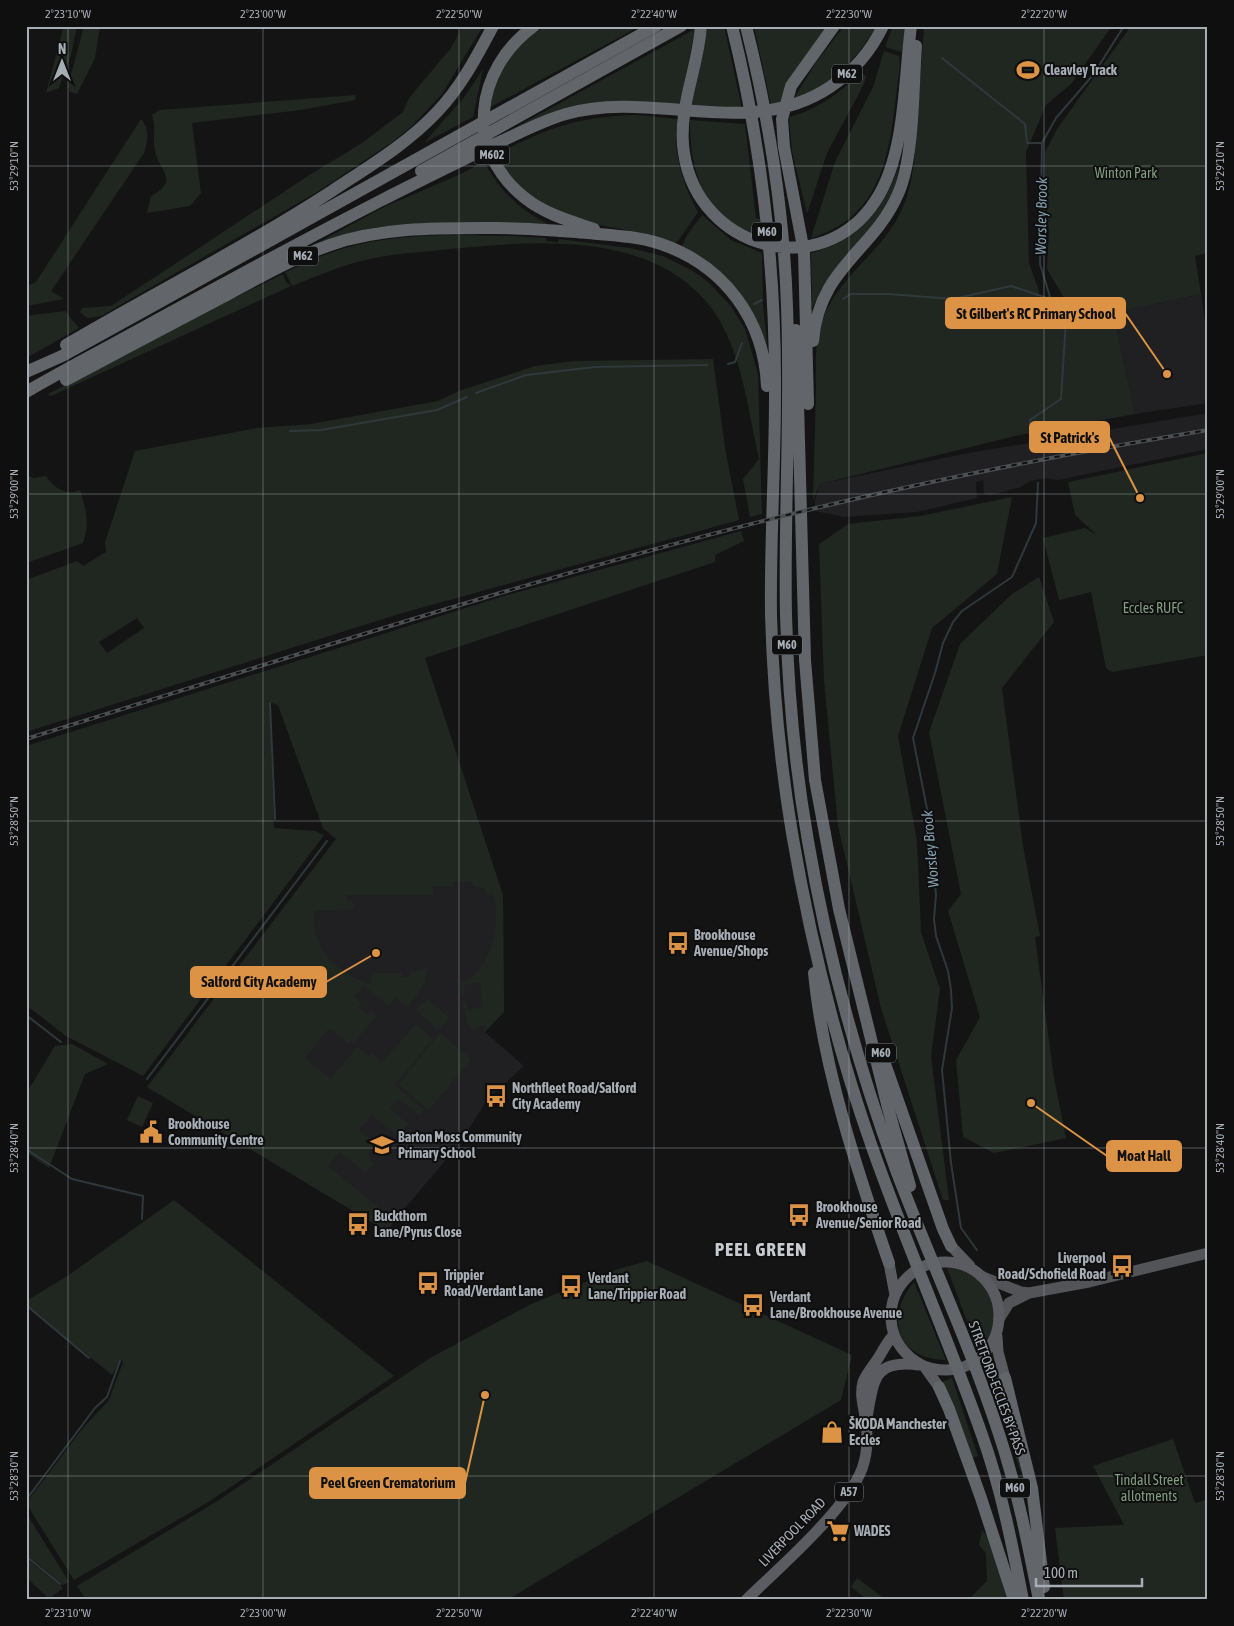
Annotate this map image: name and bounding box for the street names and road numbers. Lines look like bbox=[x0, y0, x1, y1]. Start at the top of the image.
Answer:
road number: M62 bbox=[832, 64, 862, 84]
road number: M602 bbox=[474, 146, 510, 164]
road number: M60 bbox=[752, 222, 782, 242]
road number: M62 bbox=[288, 247, 318, 266]
road number: M60 bbox=[772, 636, 802, 654]
road number: M60 bbox=[866, 1044, 896, 1062]
street label: STRETFORD-ECCLES BY-PASS bbox=[965, 1319, 1029, 1457]
road number: M60 bbox=[1000, 1479, 1030, 1498]
road number: A57 bbox=[835, 1482, 863, 1501]
street label: LIVERPOOL ROAD bbox=[755, 1494, 829, 1570]

